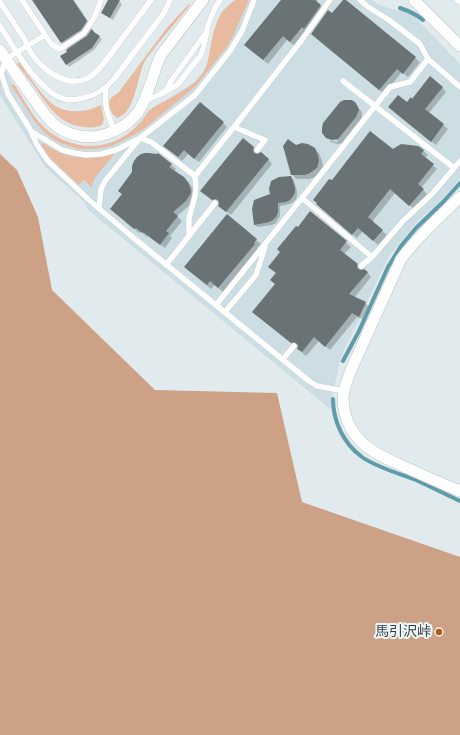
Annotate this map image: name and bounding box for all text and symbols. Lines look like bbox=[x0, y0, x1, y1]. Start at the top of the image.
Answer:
place label: 馬引沢峠 bbox=[375, 624, 431, 640]
marker: 馬引沢峠 bbox=[434, 627, 444, 637]

